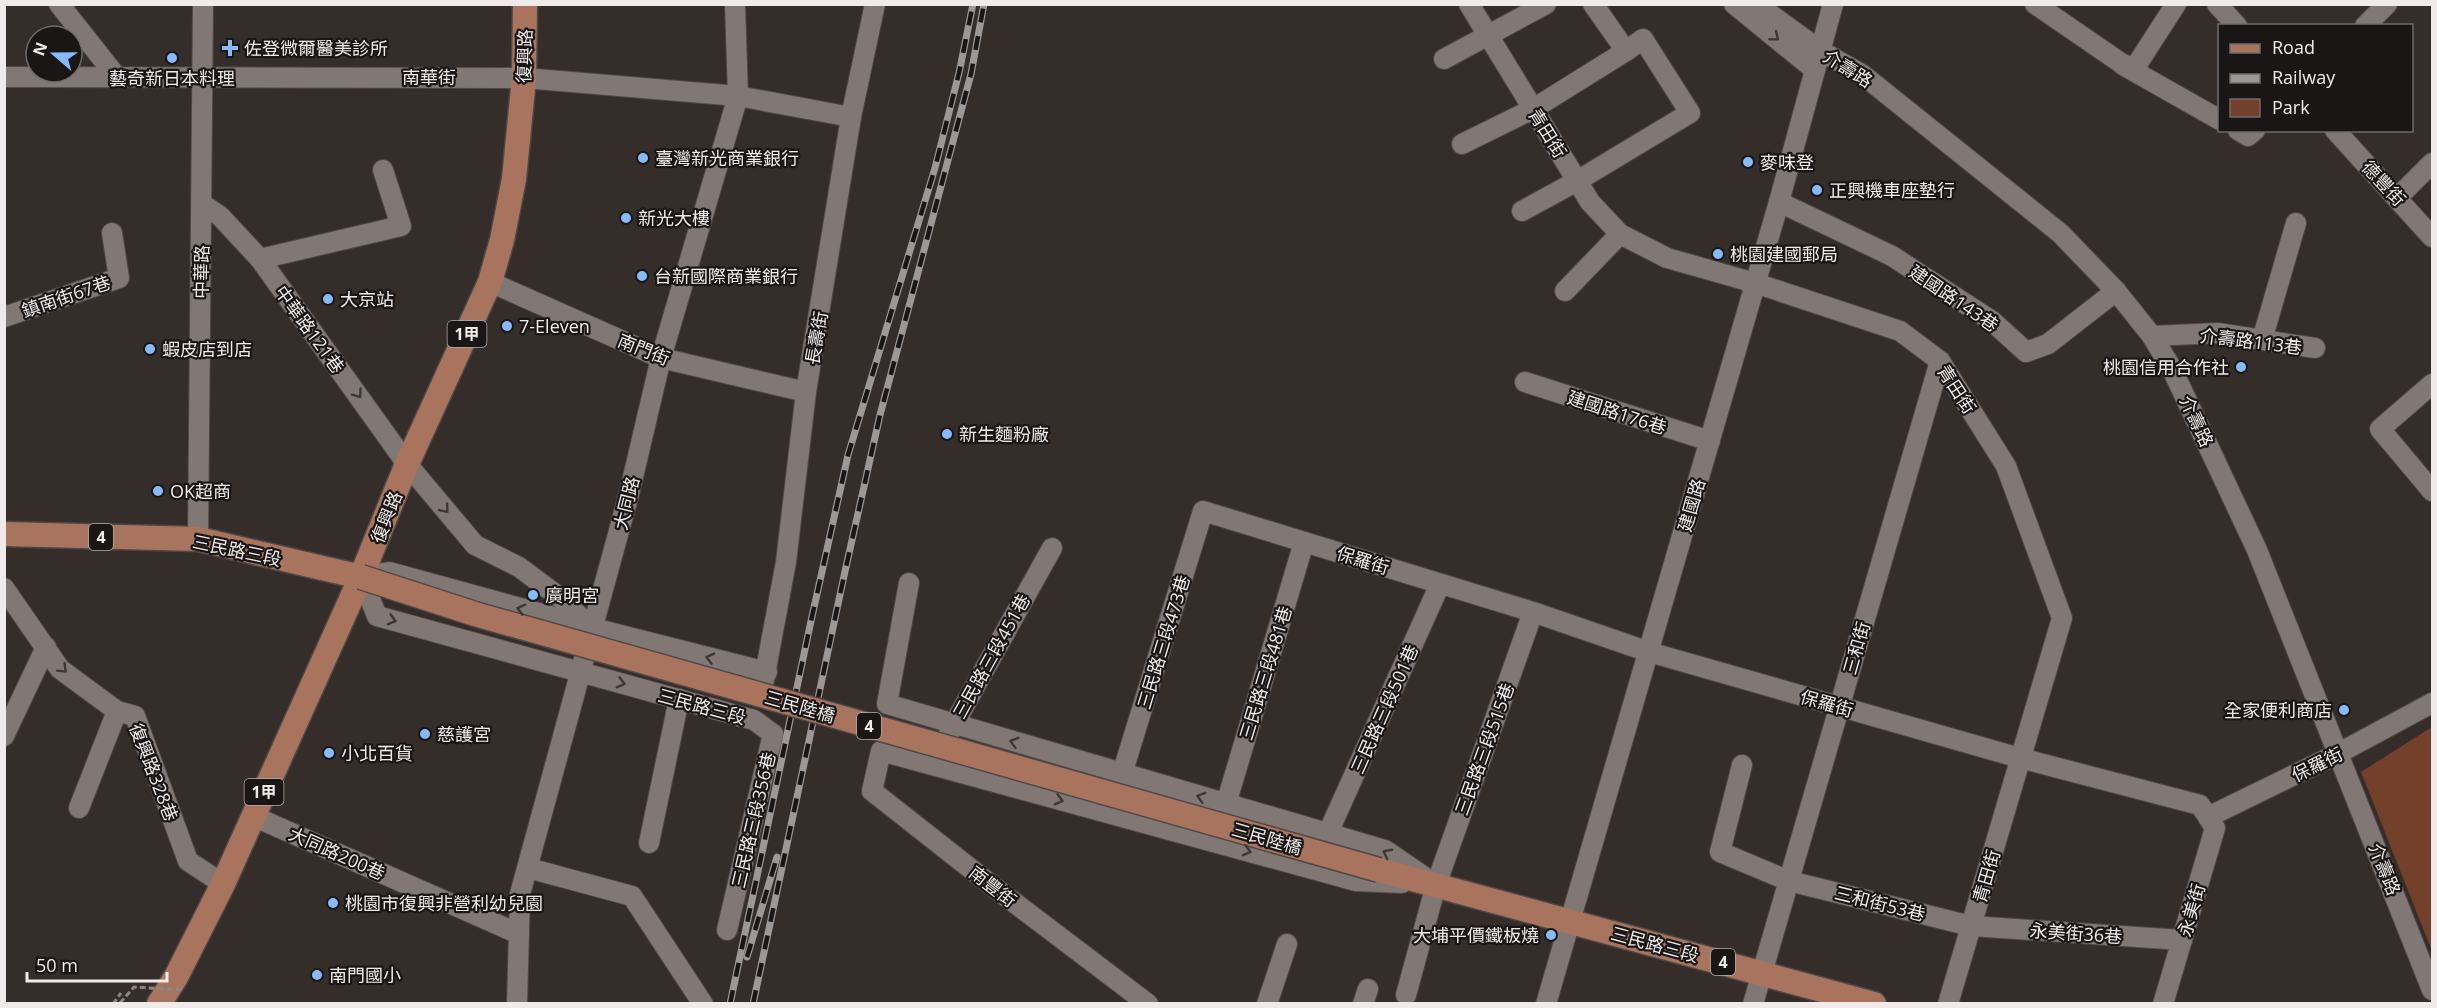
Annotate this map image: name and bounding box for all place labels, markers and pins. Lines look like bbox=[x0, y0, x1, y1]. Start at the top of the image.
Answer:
place label: 佐登微爾醫美診所 bbox=[244, 36, 388, 60]
marker: 佐登微爾醫美診所 bbox=[221, 39, 239, 57]
marker: 藝奇新日本料理 bbox=[165, 51, 179, 65]
place label: 藝奇新日本料理 bbox=[109, 66, 235, 90]
place label: 臺灣新光商業銀行 bbox=[655, 146, 799, 170]
place label: 麥味登 bbox=[1760, 150, 1814, 174]
marker: 臺灣新光商業銀行 bbox=[636, 151, 650, 165]
marker: 麥味登 bbox=[1741, 155, 1755, 169]
place label: 正興機車座墊行 bbox=[1829, 178, 1955, 202]
marker: 正興機車座墊行 bbox=[1810, 183, 1824, 197]
place label: 新光大樓 bbox=[638, 206, 710, 230]
marker: 新光大樓 bbox=[619, 211, 633, 225]
place label: 桃園建國郵局 bbox=[1730, 242, 1838, 266]
marker: 桃園建國郵局 bbox=[1711, 247, 1725, 261]
place label: 台新國際商業銀行 bbox=[654, 264, 798, 288]
marker: 台新國際商業銀行 bbox=[635, 269, 649, 283]
place label: 大京站 bbox=[340, 287, 394, 311]
marker: 大京站 bbox=[321, 292, 335, 306]
place label: 7-Eleven bbox=[519, 314, 590, 338]
marker: 7-Eleven bbox=[500, 319, 514, 333]
place label: 蝦皮店到店 bbox=[162, 337, 252, 361]
marker: 蝦皮店到店 bbox=[143, 342, 157, 356]
place label: 桃園信用合作社 bbox=[2103, 355, 2229, 379]
marker: 桃園信用合作社 bbox=[2234, 360, 2248, 374]
place label: 新生麵粉廠 bbox=[959, 422, 1049, 446]
marker: 新生麵粉廠 bbox=[940, 427, 954, 441]
place label: OK超商 bbox=[170, 479, 231, 503]
marker: OK超商 bbox=[151, 484, 165, 498]
place label: 廣明宮 bbox=[545, 583, 599, 607]
marker: 廣明宮 bbox=[526, 588, 540, 602]
place label: 全家便利商店 bbox=[2224, 698, 2332, 722]
marker: 全家便利商店 bbox=[2337, 703, 2351, 717]
place label: 慈護宮 bbox=[437, 722, 491, 746]
marker: 慈護宮 bbox=[418, 727, 432, 741]
place label: 小北百貨 bbox=[341, 741, 413, 765]
marker: 小北百貨 bbox=[322, 746, 336, 760]
place label: 桃園市復興非營利幼兒園 bbox=[345, 891, 543, 915]
marker: 桃園市復興非營利幼兒園 bbox=[326, 896, 340, 910]
place label: 大埔平價鐵板燒 bbox=[1413, 923, 1539, 947]
marker: 大埔平價鐵板燒 bbox=[1544, 928, 1558, 942]
place label: 南門國小 bbox=[329, 963, 401, 987]
marker: 南門國小 bbox=[310, 968, 324, 982]

